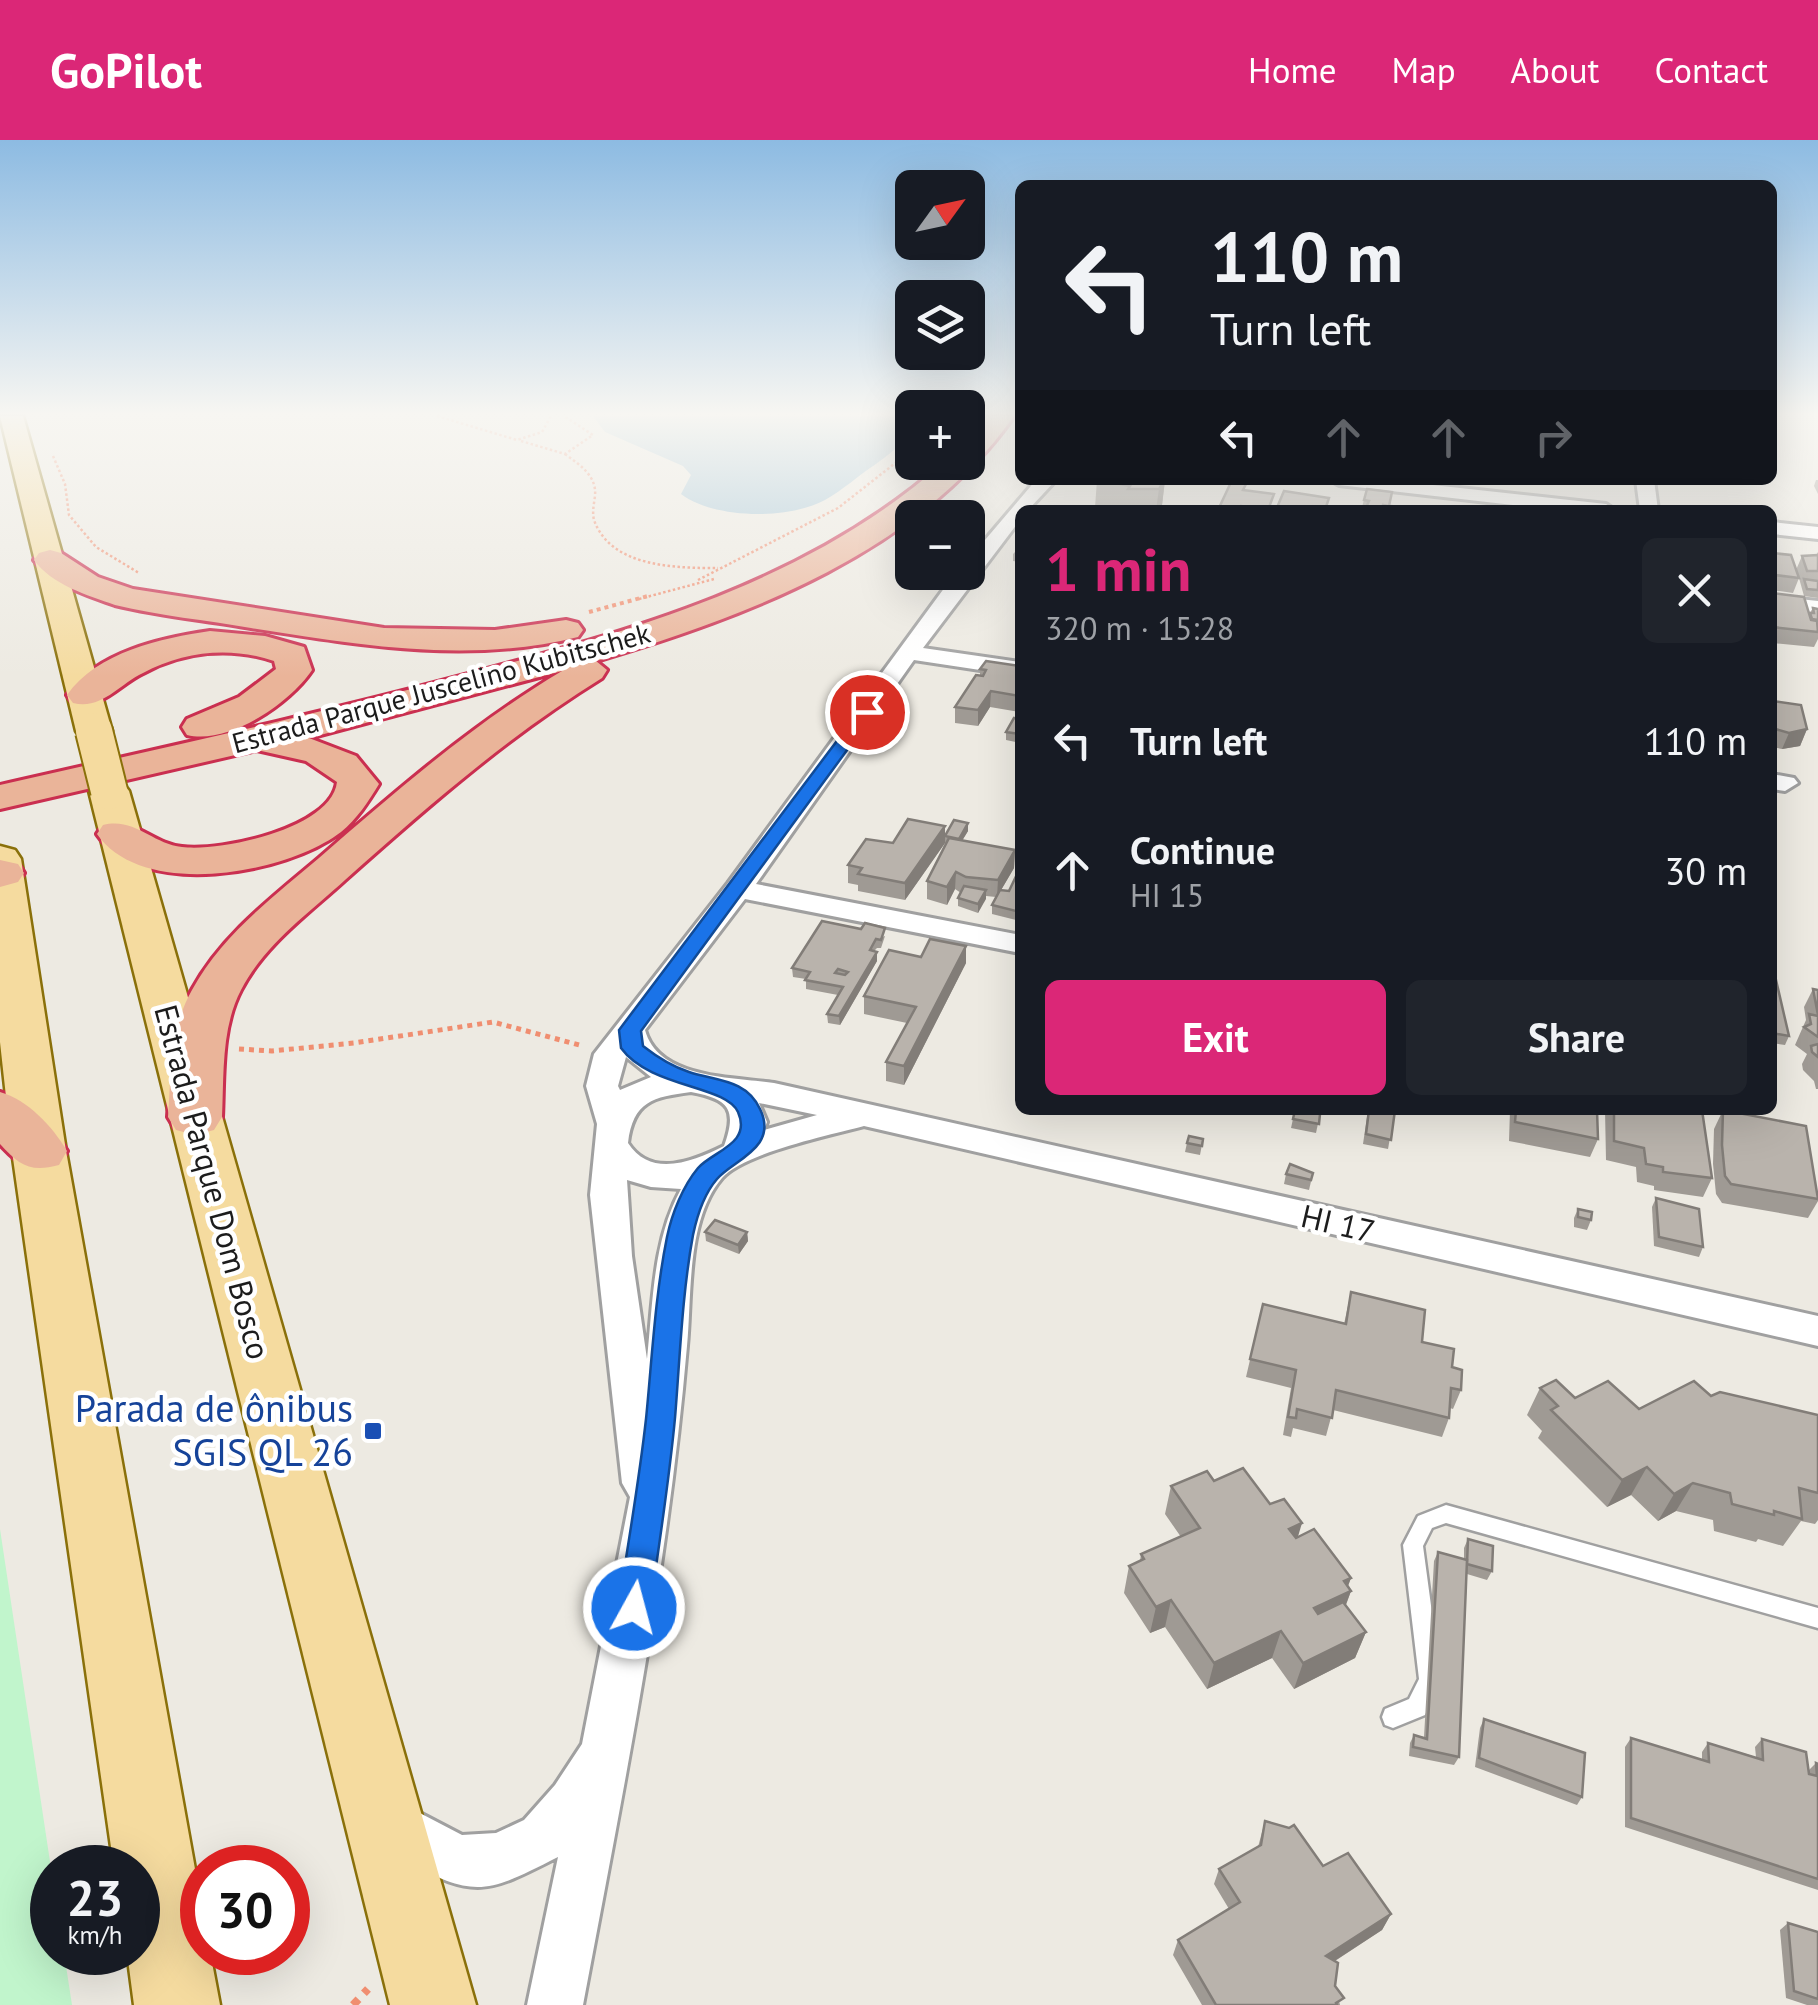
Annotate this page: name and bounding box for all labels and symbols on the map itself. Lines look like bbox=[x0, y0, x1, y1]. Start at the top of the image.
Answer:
north arrow bbox=[895, 170, 985, 260]
street label: Estrada Parque Juscelino Kubitschek bbox=[228, 614, 655, 761]
pin bbox=[825, 670, 910, 755]
street label: Estrada Parque Dom Bosco bbox=[145, 1000, 281, 1364]
street label: HI 17 bbox=[1297, 1194, 1379, 1252]
place label: Parada de ônibus SGIS QL 26 bbox=[75, 1383, 353, 1476]
marker: Parada de ônibus SGIS QL 26 bbox=[362, 1420, 384, 1442]
position arrow bbox=[582, 1556, 686, 1660]
speed limit sign: 30 bbox=[180, 1845, 310, 1975]

